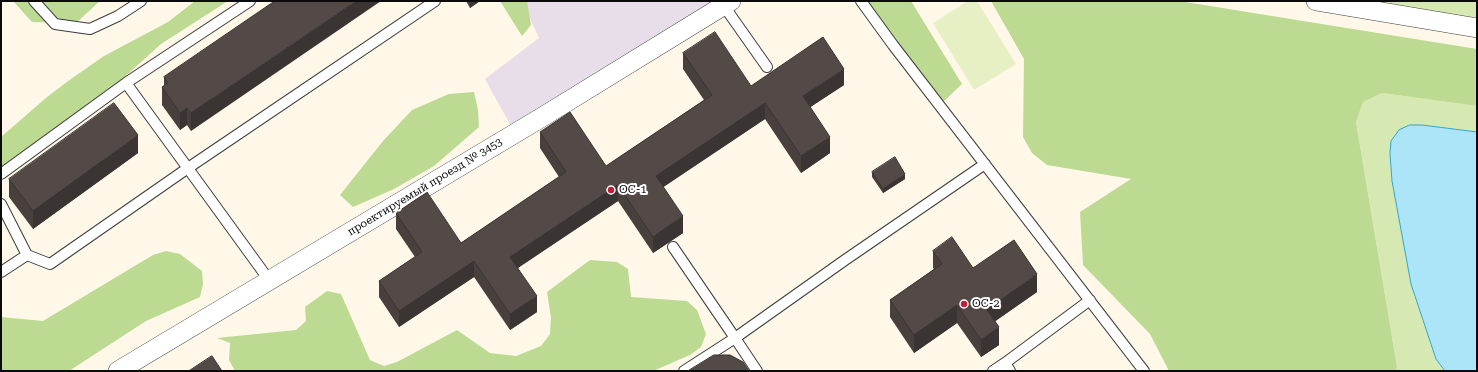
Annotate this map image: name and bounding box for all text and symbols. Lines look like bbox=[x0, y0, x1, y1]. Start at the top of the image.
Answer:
street label: проектируемый проезд № 3453 bbox=[345, 135, 505, 239]
place label: ОС-1 bbox=[619, 183, 647, 197]
marker: ОС-1 bbox=[606, 185, 616, 195]
place label: ОС-2 bbox=[972, 297, 1000, 311]
marker: ОС-2 bbox=[959, 299, 969, 309]

